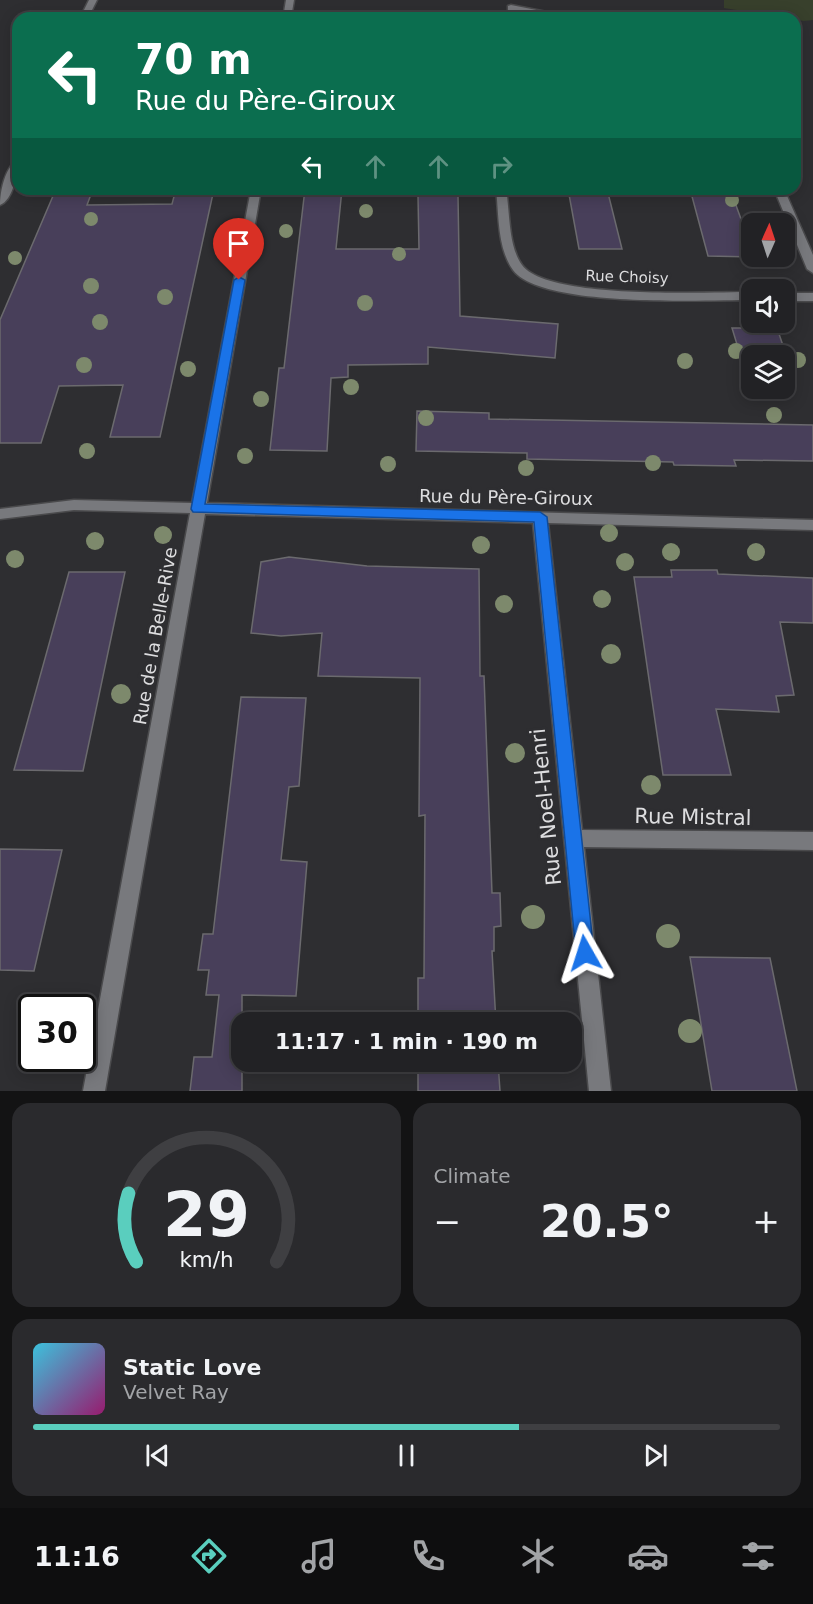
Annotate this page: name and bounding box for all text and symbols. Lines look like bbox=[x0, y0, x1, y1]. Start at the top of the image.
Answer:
text: 70 m bbox=[135, 35, 252, 84]
icon: left bbox=[36, 36, 114, 114]
text: Rue du Père-Giroux bbox=[135, 85, 396, 116]
icon: left bbox=[296, 150, 329, 183]
icon: ahead bbox=[359, 150, 392, 183]
icon: ahead bbox=[422, 150, 455, 183]
icon: right bbox=[485, 150, 518, 183]
north arrow bbox=[741, 213, 795, 267]
map controls bbox=[741, 213, 795, 399]
pin bbox=[213, 218, 264, 280]
icon: arrive bbox=[222, 227, 255, 260]
street label: Rue Choisy bbox=[585, 267, 669, 287]
button: sound bbox=[741, 279, 795, 333]
button: layers bbox=[741, 345, 795, 399]
street label: Rue du Père-Giroux bbox=[419, 485, 594, 509]
street label: Rue de la Belle-Rive bbox=[129, 545, 181, 727]
street label: Rue Noel-Henri bbox=[526, 727, 566, 887]
street label: Rue Mistral bbox=[634, 804, 752, 830]
position arrow bbox=[553, 921, 617, 985]
speed limit sign: 30 bbox=[18, 994, 96, 1072]
text: 11:17 · 1 min · 190 m bbox=[275, 1029, 538, 1054]
text: Climate bbox=[434, 1164, 510, 1188]
text: 29 bbox=[163, 1178, 250, 1251]
text: 20.5° bbox=[540, 1195, 674, 1248]
text: − bbox=[434, 1202, 461, 1241]
text: + bbox=[752, 1202, 780, 1241]
text: km/h bbox=[179, 1247, 233, 1272]
text: Static Love bbox=[123, 1355, 261, 1380]
text: Velvet Ray bbox=[123, 1380, 229, 1404]
icon: previous bbox=[141, 1439, 174, 1472]
icon: pause bbox=[390, 1439, 423, 1472]
icon: next bbox=[639, 1439, 672, 1472]
icon: directions bbox=[188, 1535, 230, 1577]
icon: music bbox=[298, 1535, 340, 1577]
icon: phone bbox=[407, 1535, 449, 1577]
icon: climate bbox=[517, 1535, 559, 1577]
icon: car bbox=[627, 1535, 669, 1577]
icon: filters bbox=[737, 1535, 779, 1577]
text: 11:16 bbox=[34, 1541, 120, 1572]

